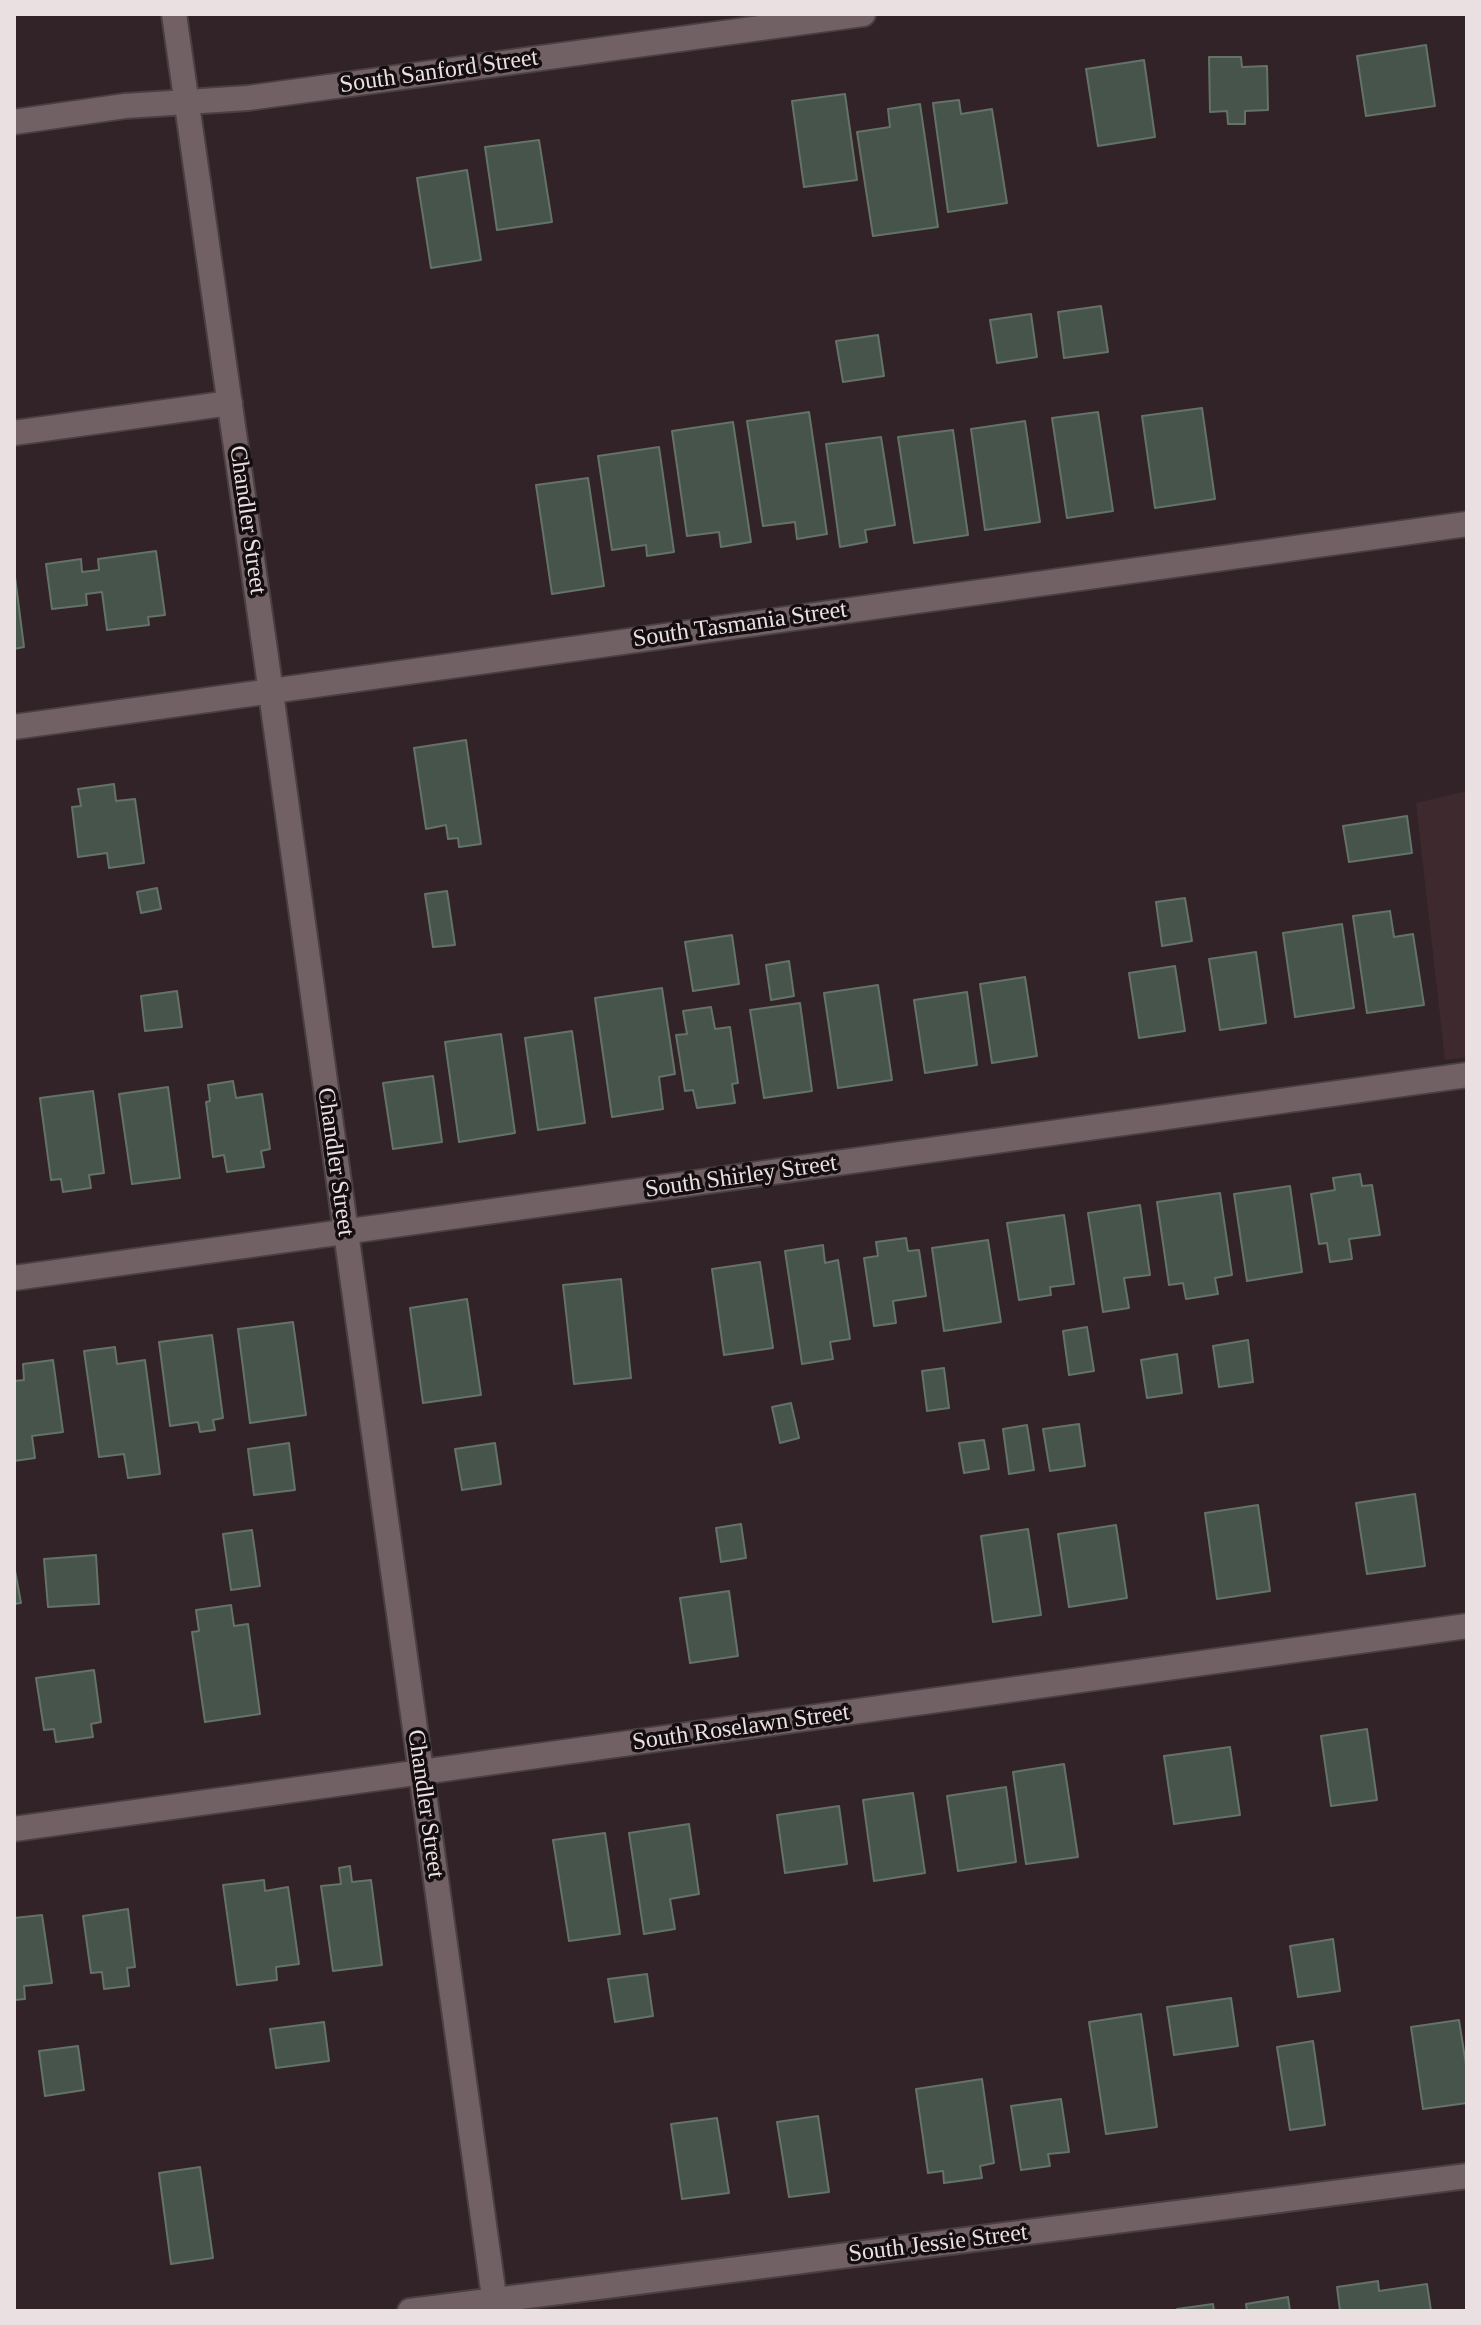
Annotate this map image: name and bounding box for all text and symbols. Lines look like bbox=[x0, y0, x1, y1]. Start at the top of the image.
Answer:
street label: South Sanford Street bbox=[338, 44, 540, 100]
street label: Chandler Street bbox=[222, 444, 272, 596]
street label: South Tasmania Street bbox=[631, 596, 849, 654]
street label: Chandler Street bbox=[310, 1086, 360, 1238]
street label: South Shirley Street bbox=[643, 1149, 839, 1205]
street label: South Roselawn Street bbox=[631, 1699, 851, 1757]
street label: Chandler Street bbox=[400, 1728, 450, 1880]
street label: South Jessie Street bbox=[847, 2219, 1029, 2269]

